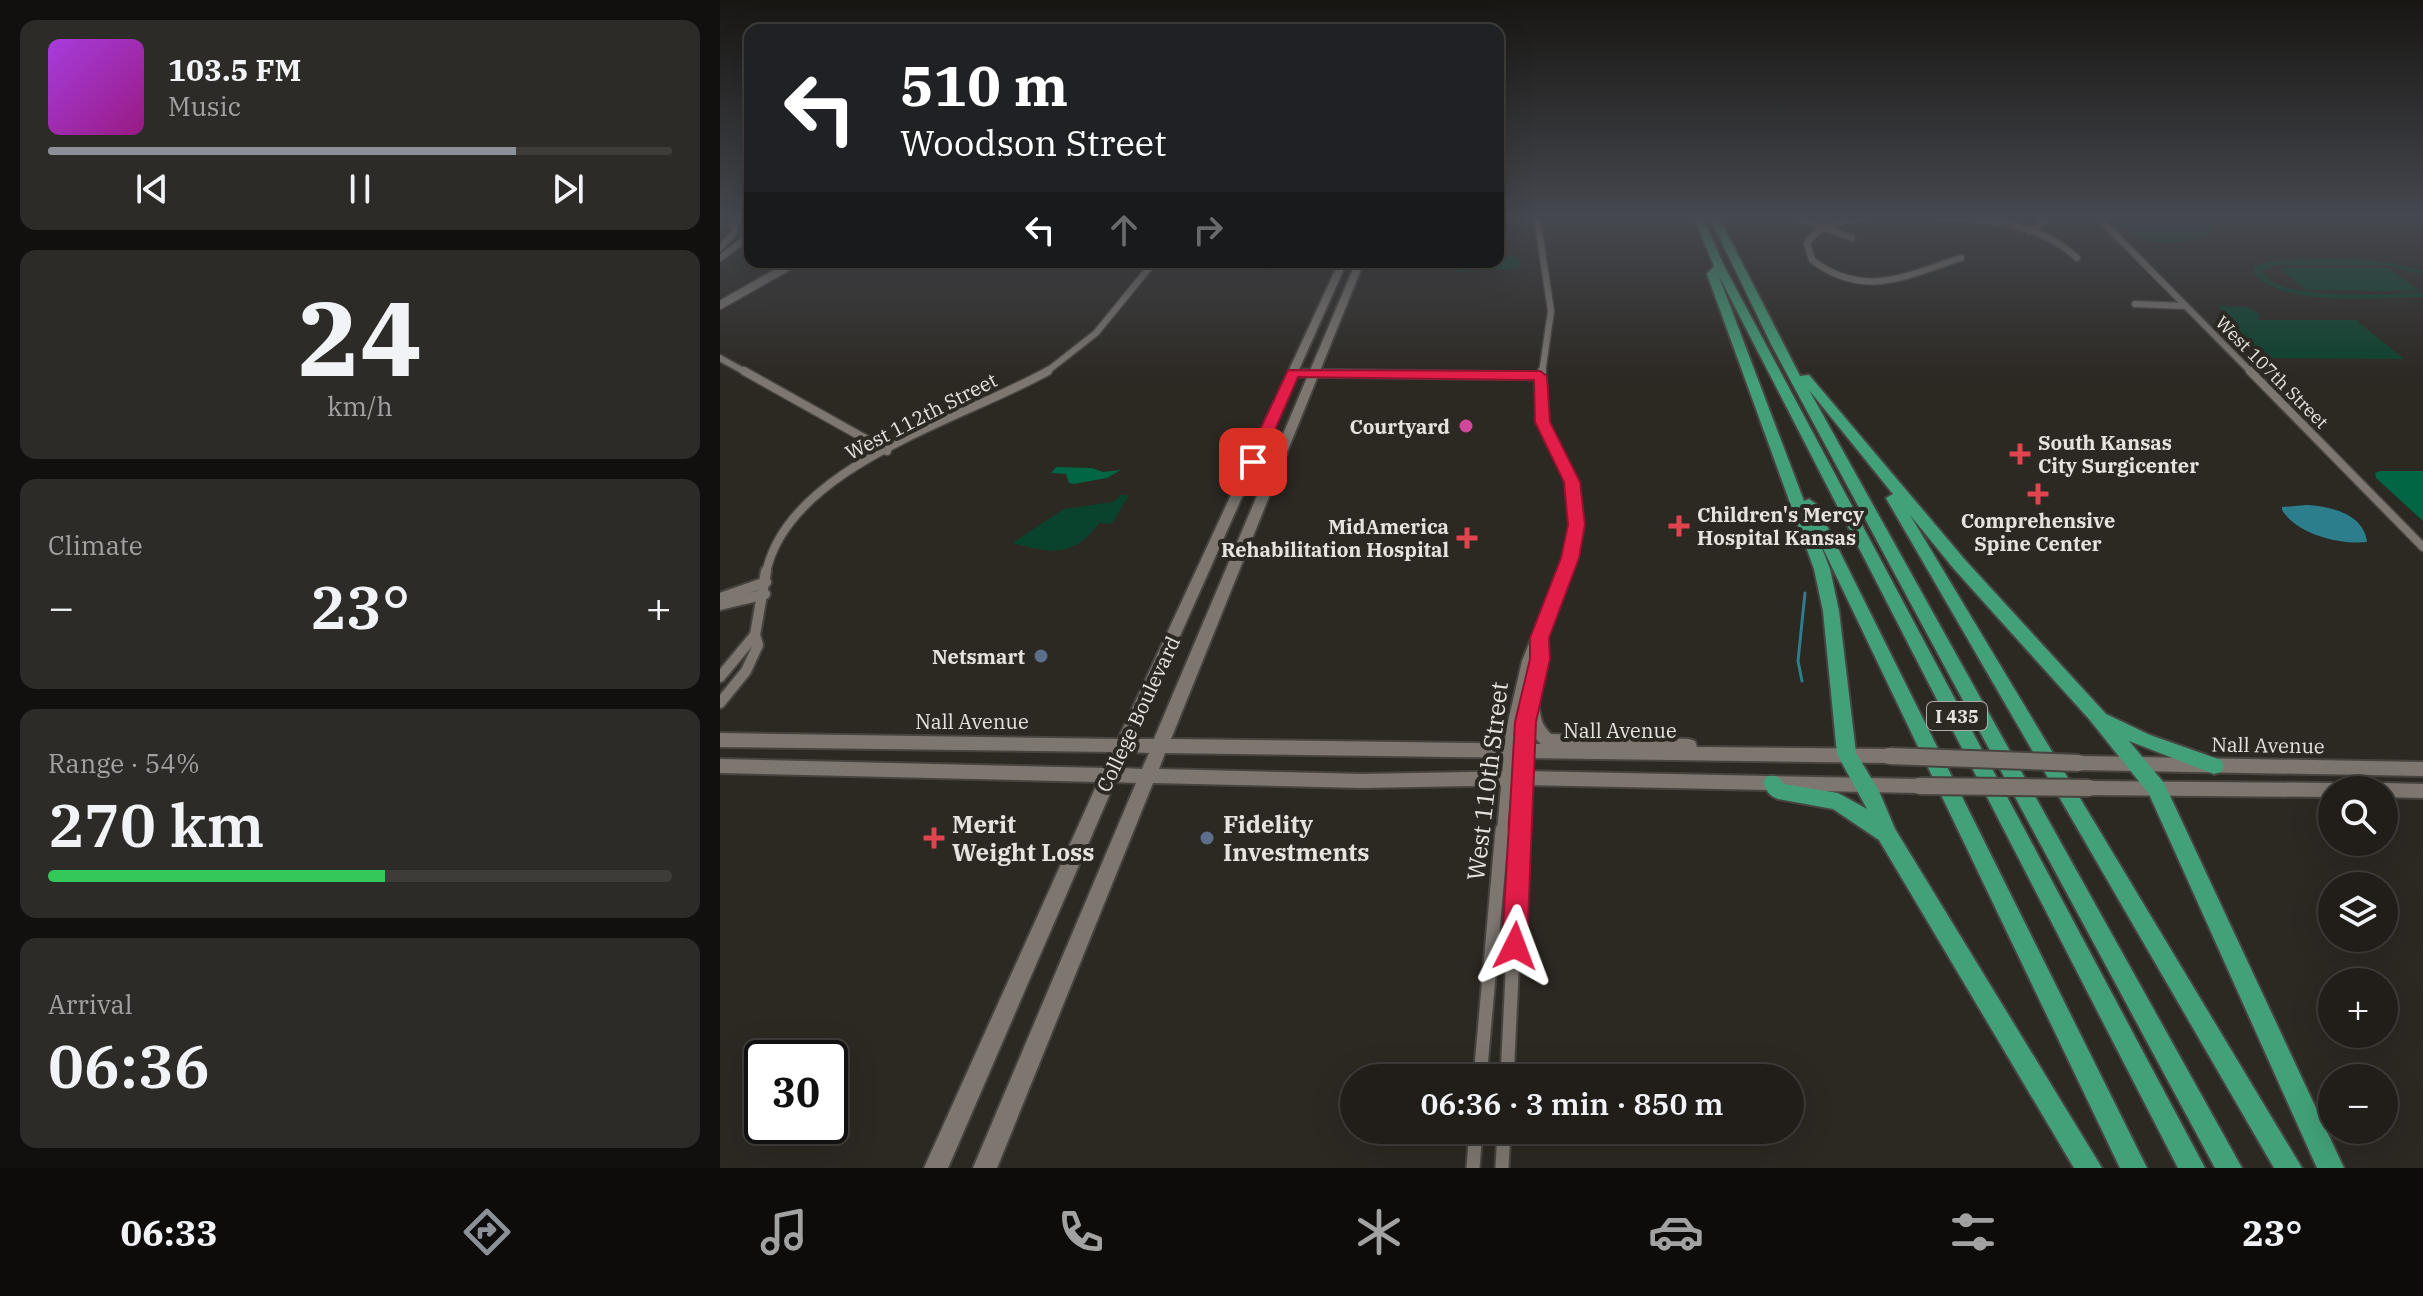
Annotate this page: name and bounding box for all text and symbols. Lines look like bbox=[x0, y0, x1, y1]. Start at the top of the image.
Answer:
text: 510 m bbox=[900, 49, 1068, 121]
text: 103.5 FM bbox=[168, 50, 301, 89]
icon: left bbox=[768, 56, 872, 160]
text: Music bbox=[168, 89, 241, 123]
text: Woodson Street bbox=[900, 119, 1167, 166]
icon: previous bbox=[130, 167, 174, 211]
icon: pause bbox=[338, 167, 382, 211]
icon: next bbox=[546, 167, 590, 211]
icon: left bbox=[1018, 208, 1062, 252]
icon: ahead bbox=[1102, 208, 1146, 252]
icon: right bbox=[1186, 208, 1230, 252]
text: 24 bbox=[298, 269, 422, 405]
street label: West 107th Street bbox=[2211, 311, 2333, 433]
street label: West 112th Street bbox=[841, 366, 1001, 466]
text: km/h bbox=[327, 389, 393, 423]
place label: Courtyard bbox=[1350, 413, 1450, 440]
marker: Courtyard bbox=[1457, 417, 1475, 435]
pin bbox=[1219, 428, 1287, 496]
place label: South Kansas City Surgicenter bbox=[2038, 429, 2199, 479]
icon: arrive bbox=[1231, 440, 1275, 484]
marker: South Kansas City Surgicenter bbox=[2009, 443, 2031, 465]
marker: Comprehensive Spine Center bbox=[2027, 483, 2049, 505]
place label: Children's Mercy Hospital Kansas bbox=[1697, 501, 1865, 551]
place label: Comprehensive Spine Center bbox=[1961, 507, 2115, 557]
place label: MidAmerica Rehabilitation Hospital bbox=[1221, 513, 1449, 563]
marker: Children's Mercy Hospital Kansas bbox=[1668, 515, 1690, 537]
marker: MidAmerica Rehabilitation Hospital bbox=[1456, 527, 1478, 549]
text: Climate bbox=[48, 528, 143, 562]
text: 23° bbox=[310, 567, 410, 646]
text: − bbox=[48, 578, 74, 635]
text: + bbox=[646, 578, 672, 635]
street label: College Boulevard bbox=[1090, 632, 1186, 796]
place label: Netsmart bbox=[932, 643, 1026, 670]
marker: Netsmart bbox=[1032, 647, 1050, 665]
street label: West 110th Street bbox=[1459, 680, 1515, 882]
road number: I 435 bbox=[1927, 702, 1987, 730]
street label: Nall Avenue bbox=[915, 708, 1029, 735]
street label: Nall Avenue bbox=[1563, 717, 1677, 744]
street label: Nall Avenue bbox=[2211, 731, 2325, 759]
text: Range · 54% bbox=[48, 746, 200, 780]
map controls bbox=[2318, 776, 2398, 1144]
button: search bbox=[2318, 776, 2398, 856]
text: 270 km bbox=[48, 785, 264, 864]
place label: Merit Weight Loss bbox=[952, 808, 1094, 868]
place label: Fidelity Investments bbox=[1223, 808, 1369, 868]
marker: Merit Weight Loss bbox=[923, 827, 945, 849]
marker: Fidelity Investments bbox=[1198, 829, 1216, 847]
button: layers bbox=[2318, 872, 2398, 952]
position arrow bbox=[1473, 904, 1557, 988]
button: + bbox=[2318, 968, 2398, 1048]
text: Arrival bbox=[48, 987, 133, 1021]
text: 06:36 bbox=[48, 1026, 210, 1105]
speed limit sign: 30 bbox=[744, 1040, 848, 1144]
button: − bbox=[2318, 1064, 2398, 1144]
text: 06:36 · 3 min · 850 m bbox=[1421, 1084, 1723, 1123]
icon: directions bbox=[459, 1204, 515, 1260]
icon: music bbox=[756, 1204, 812, 1260]
icon: phone bbox=[1053, 1204, 1109, 1260]
icon: climate bbox=[1351, 1204, 1407, 1260]
icon: car bbox=[1648, 1204, 1704, 1260]
icon: filters bbox=[1945, 1204, 2001, 1260]
text: 06:33 bbox=[121, 1209, 218, 1256]
text: 23° bbox=[2242, 1209, 2302, 1256]

